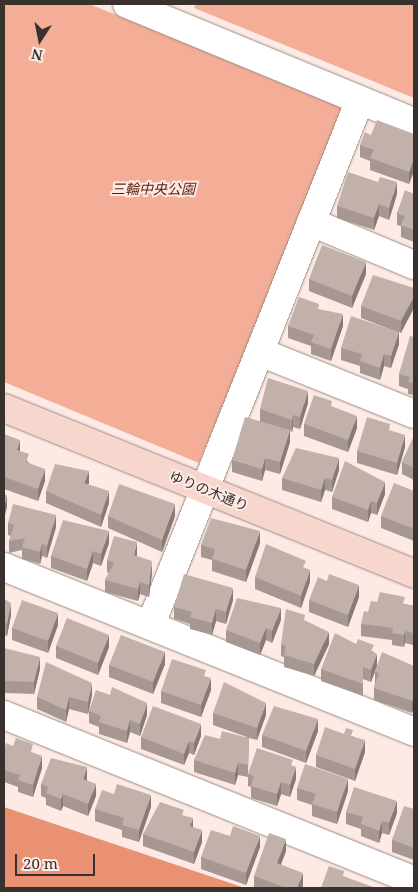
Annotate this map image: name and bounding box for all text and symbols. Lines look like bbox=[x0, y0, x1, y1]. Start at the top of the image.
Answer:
north arrow bbox=[15, 15, 65, 65]
text: N bbox=[30, 45, 44, 66]
park label: 三輪中央公園 bbox=[111, 181, 195, 197]
street label: ゆりの木通り bbox=[167, 467, 251, 515]
scale bar bbox=[18, 844, 98, 876]
text: 20 m bbox=[23, 853, 58, 873]

